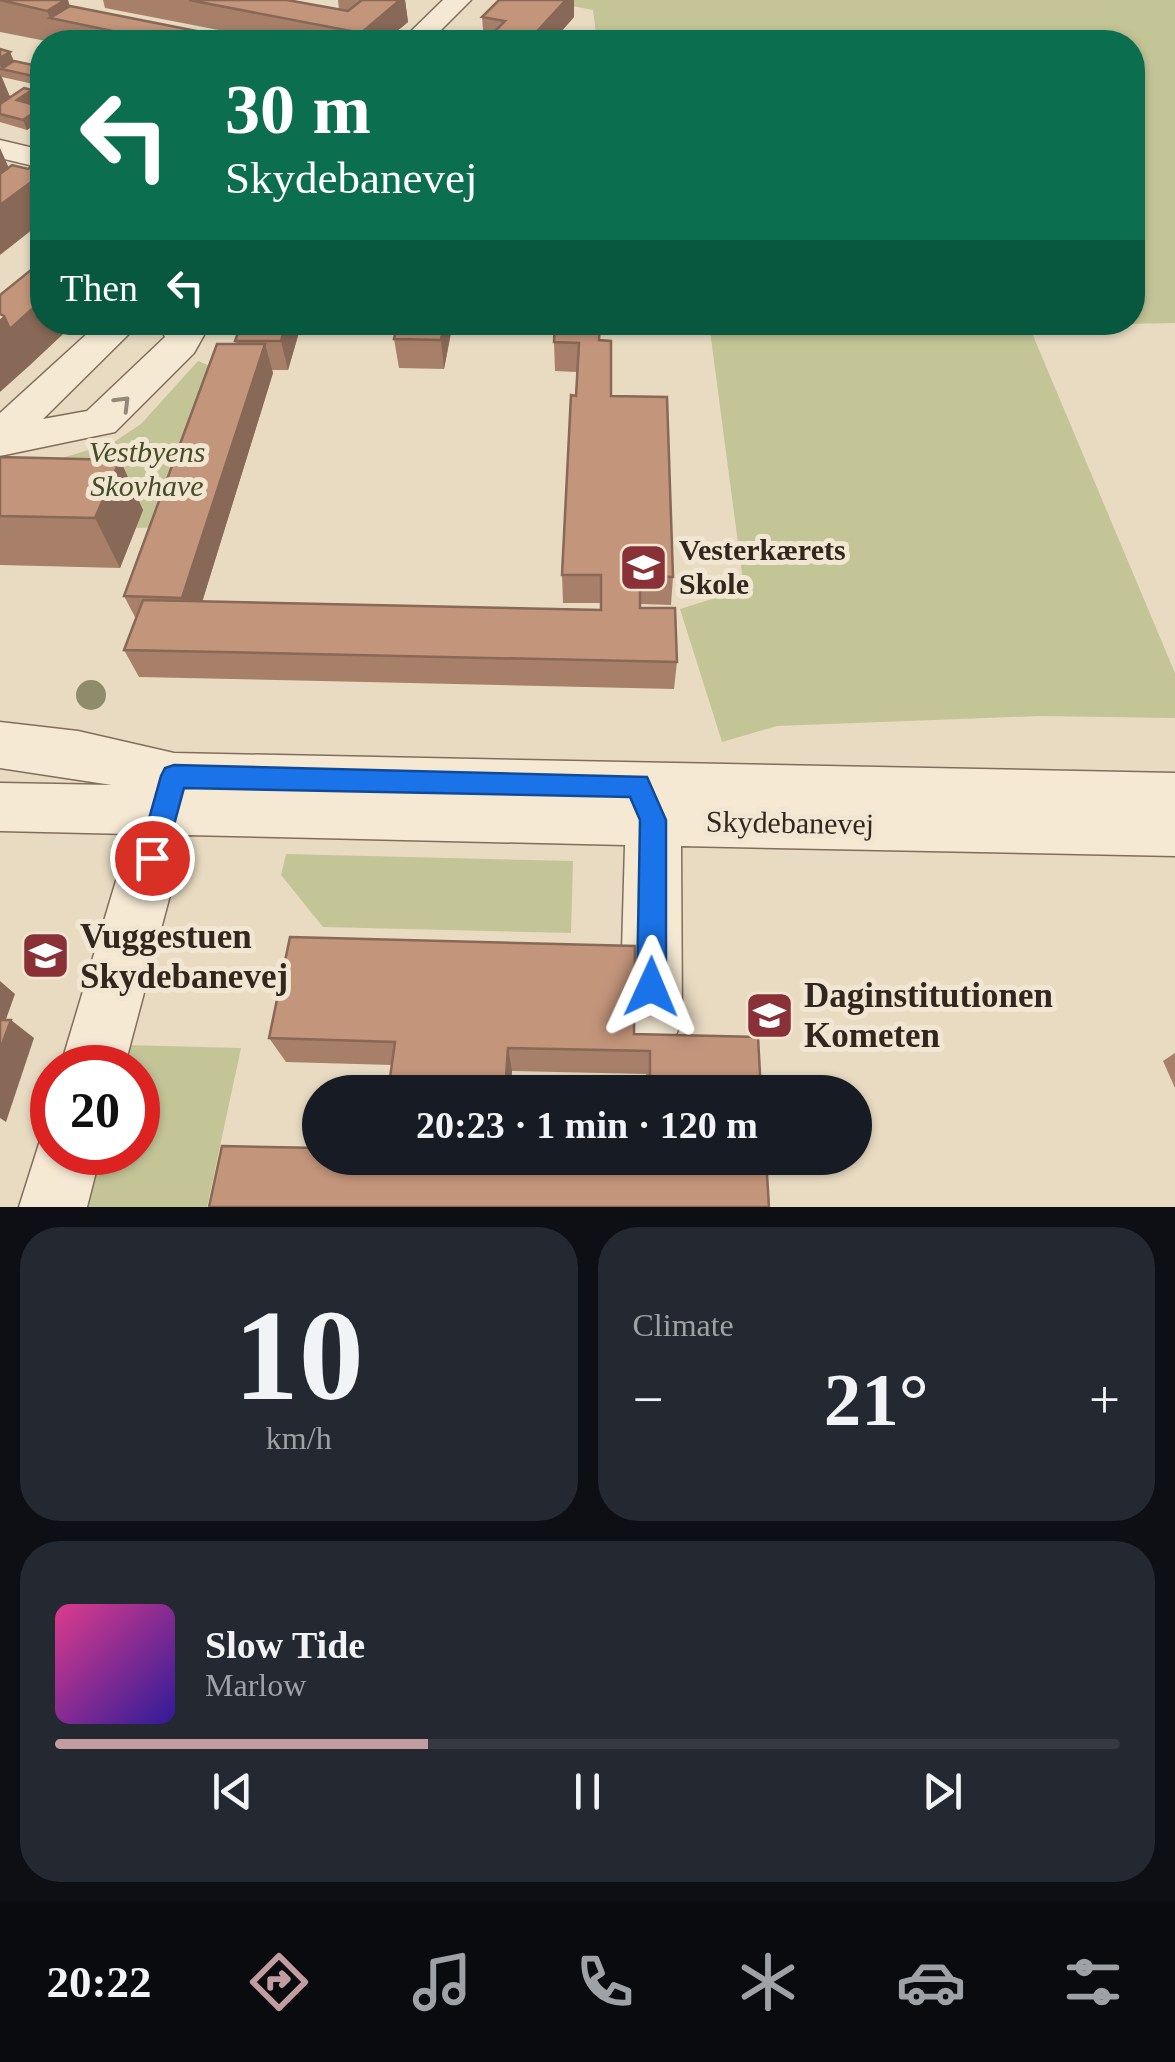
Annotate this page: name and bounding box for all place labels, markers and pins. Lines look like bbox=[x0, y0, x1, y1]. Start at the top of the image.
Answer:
place label: Vesterkærets Skole bbox=[679, 533, 846, 600]
school or university icon: Vesterkærets Skole bbox=[618, 541, 670, 593]
pin bbox=[110, 816, 195, 901]
place label: Vuggestuen Skydebanevej bbox=[80, 917, 288, 996]
school or university icon: Vuggestuen Skydebanevej bbox=[19, 930, 71, 982]
place label: Daginstitutionen Kometen bbox=[804, 976, 1053, 1055]
school or university icon: Daginstitutionen Kometen bbox=[743, 989, 795, 1041]

